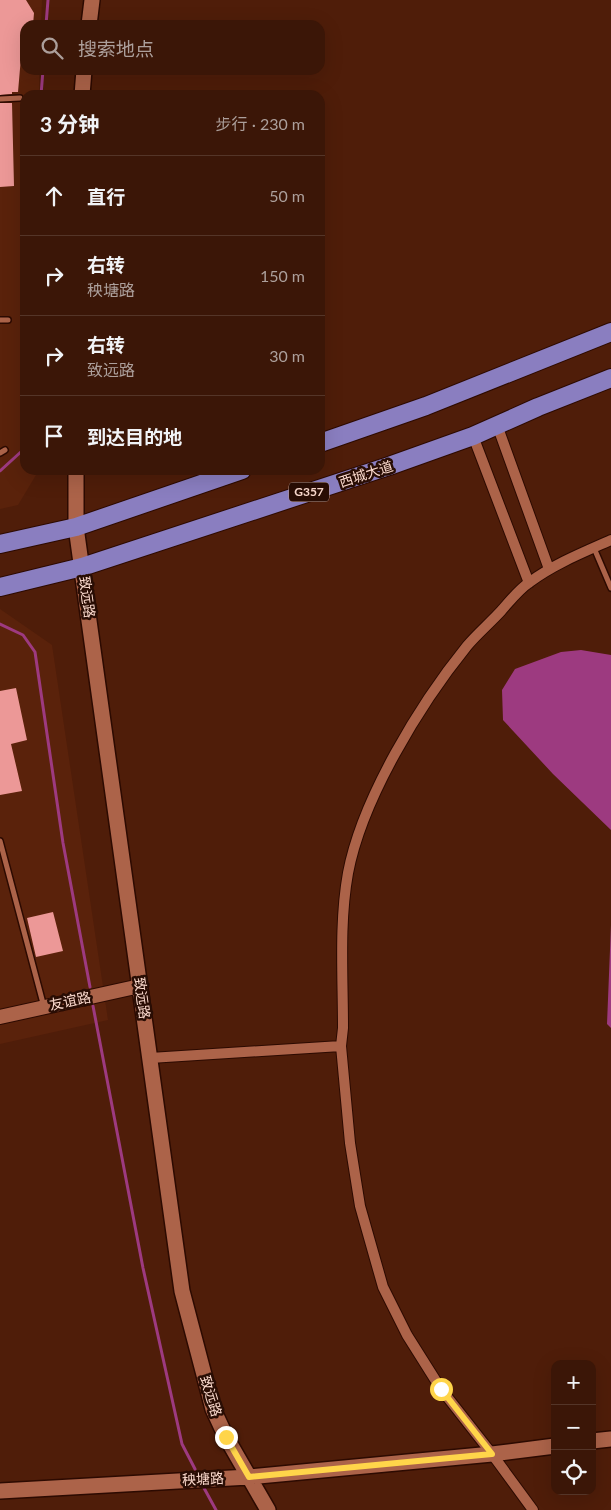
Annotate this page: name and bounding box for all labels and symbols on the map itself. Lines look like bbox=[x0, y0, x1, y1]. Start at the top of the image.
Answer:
street label: 西城大道 bbox=[337, 457, 395, 490]
road number: G357 bbox=[289, 482, 329, 502]
street label: 致远路 bbox=[76, 575, 99, 619]
street label: 致远路 bbox=[131, 976, 154, 1020]
street label: 友谊路 bbox=[48, 988, 92, 1013]
street label: 致远路 bbox=[197, 1373, 226, 1418]
route start bbox=[430, 1378, 453, 1401]
route end bbox=[215, 1426, 238, 1449]
street label: 秧塘路 bbox=[182, 1469, 224, 1488]

